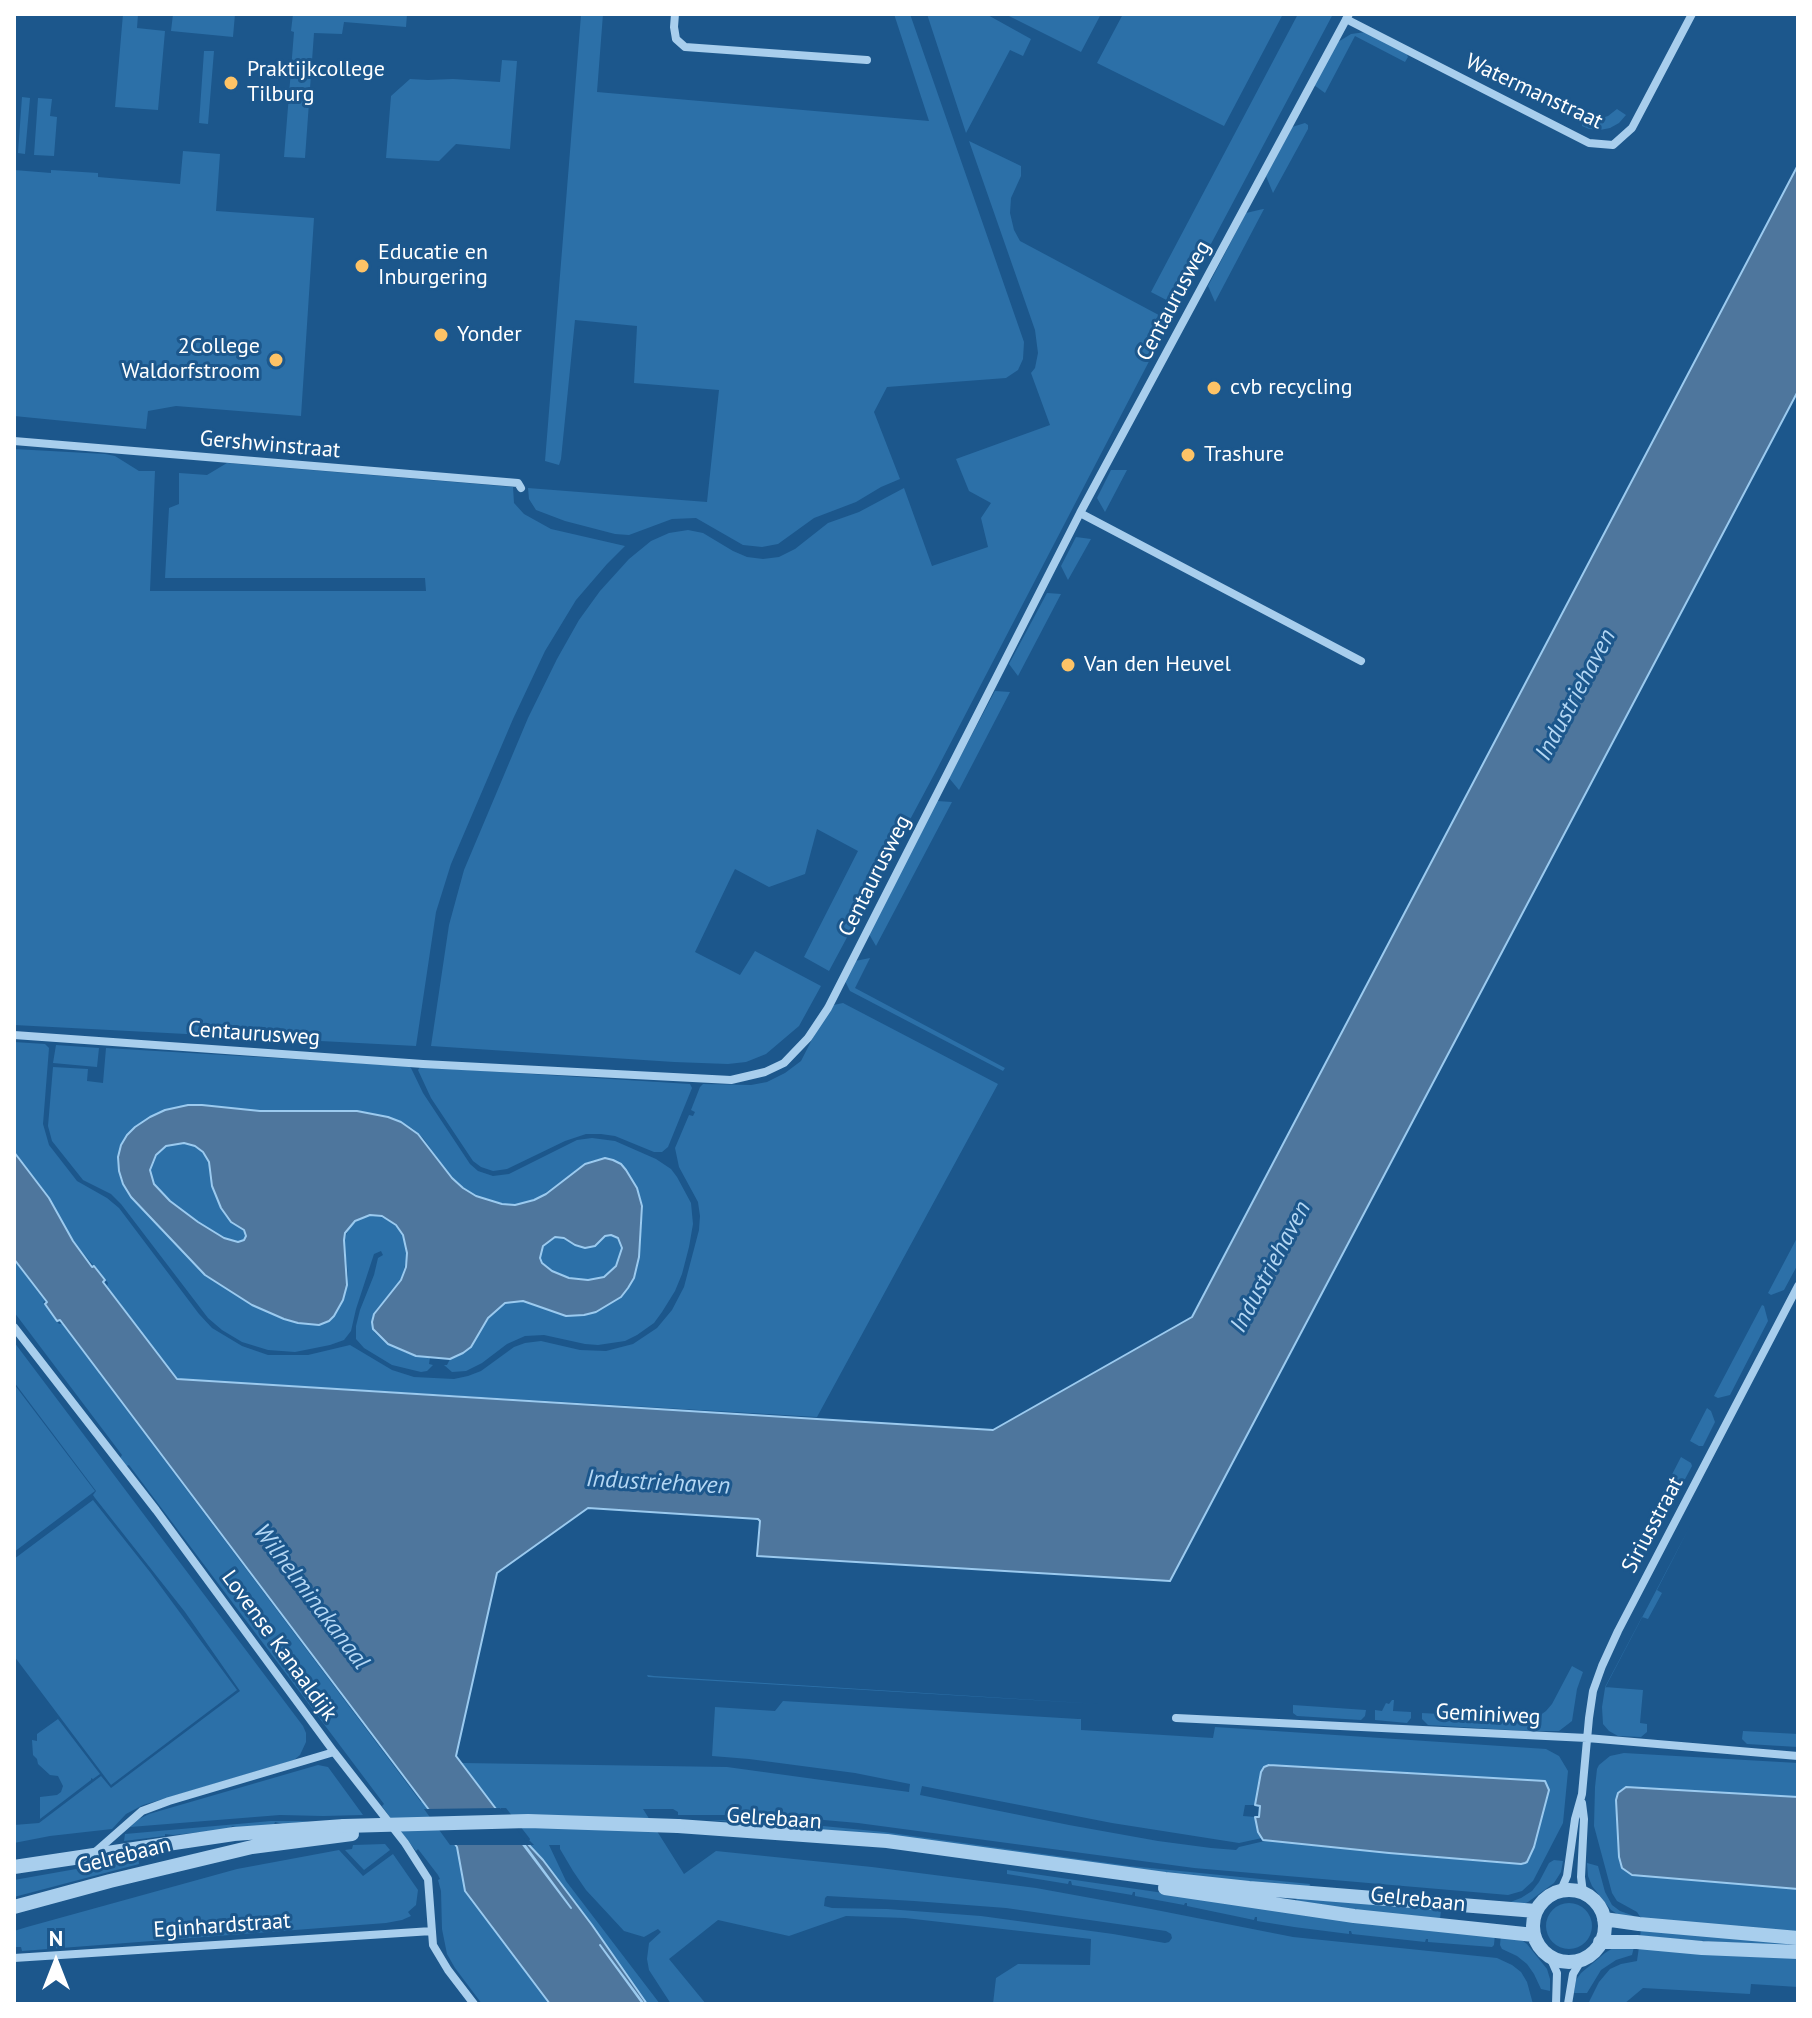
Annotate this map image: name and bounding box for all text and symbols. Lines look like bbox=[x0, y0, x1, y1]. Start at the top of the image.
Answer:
street label: Watermanstraat bbox=[1461, 49, 1607, 135]
place label: Praktijkcollege Tilburg bbox=[247, 57, 385, 108]
marker: Praktijkcollege Tilburg bbox=[222, 74, 240, 92]
street label: Centaurusweg bbox=[1131, 236, 1217, 366]
place label: Educatie en Inburgering bbox=[378, 240, 488, 292]
marker: Educatie en Inburgering bbox=[353, 257, 371, 275]
place label: Yonder bbox=[457, 322, 522, 348]
marker: Yonder bbox=[432, 326, 450, 344]
place label: 2College Waldorfstroom bbox=[122, 334, 260, 386]
marker: 2College Waldorfstroom bbox=[267, 351, 285, 369]
place label: cvb recycling bbox=[1230, 375, 1352, 401]
marker: cvb recycling bbox=[1205, 379, 1223, 397]
street label: Gershwinstraat bbox=[199, 426, 341, 464]
place label: Trashure bbox=[1204, 442, 1284, 468]
marker: Trashure bbox=[1179, 446, 1197, 464]
water label: Industriehaven bbox=[1529, 625, 1623, 765]
place label: Van den Heuvel bbox=[1084, 652, 1231, 678]
marker: Van den Heuvel bbox=[1059, 656, 1077, 674]
street label: Centaurusweg bbox=[833, 811, 917, 941]
street label: Centaurusweg bbox=[187, 1016, 321, 1052]
water label: Industriehaven bbox=[1224, 1197, 1318, 1337]
water label: Industriehaven bbox=[585, 1465, 731, 1501]
street label: Siriusstraat bbox=[1617, 1472, 1689, 1578]
water label: Wilhelminakanaal bbox=[247, 1518, 375, 1676]
street label: Lovense Kanaaldijk bbox=[216, 1566, 342, 1726]
street label: Geminiweg bbox=[1435, 1699, 1541, 1731]
street label: Gelrebaan bbox=[725, 1803, 823, 1835]
street label: Gelrebaan bbox=[74, 1832, 174, 1880]
street label: Gelrebaan bbox=[1369, 1882, 1467, 1918]
street label: Eginhardstraat bbox=[153, 1908, 291, 1944]
north arrow bbox=[16, 1922, 96, 2002]
text: N bbox=[49, 1924, 63, 1952]

